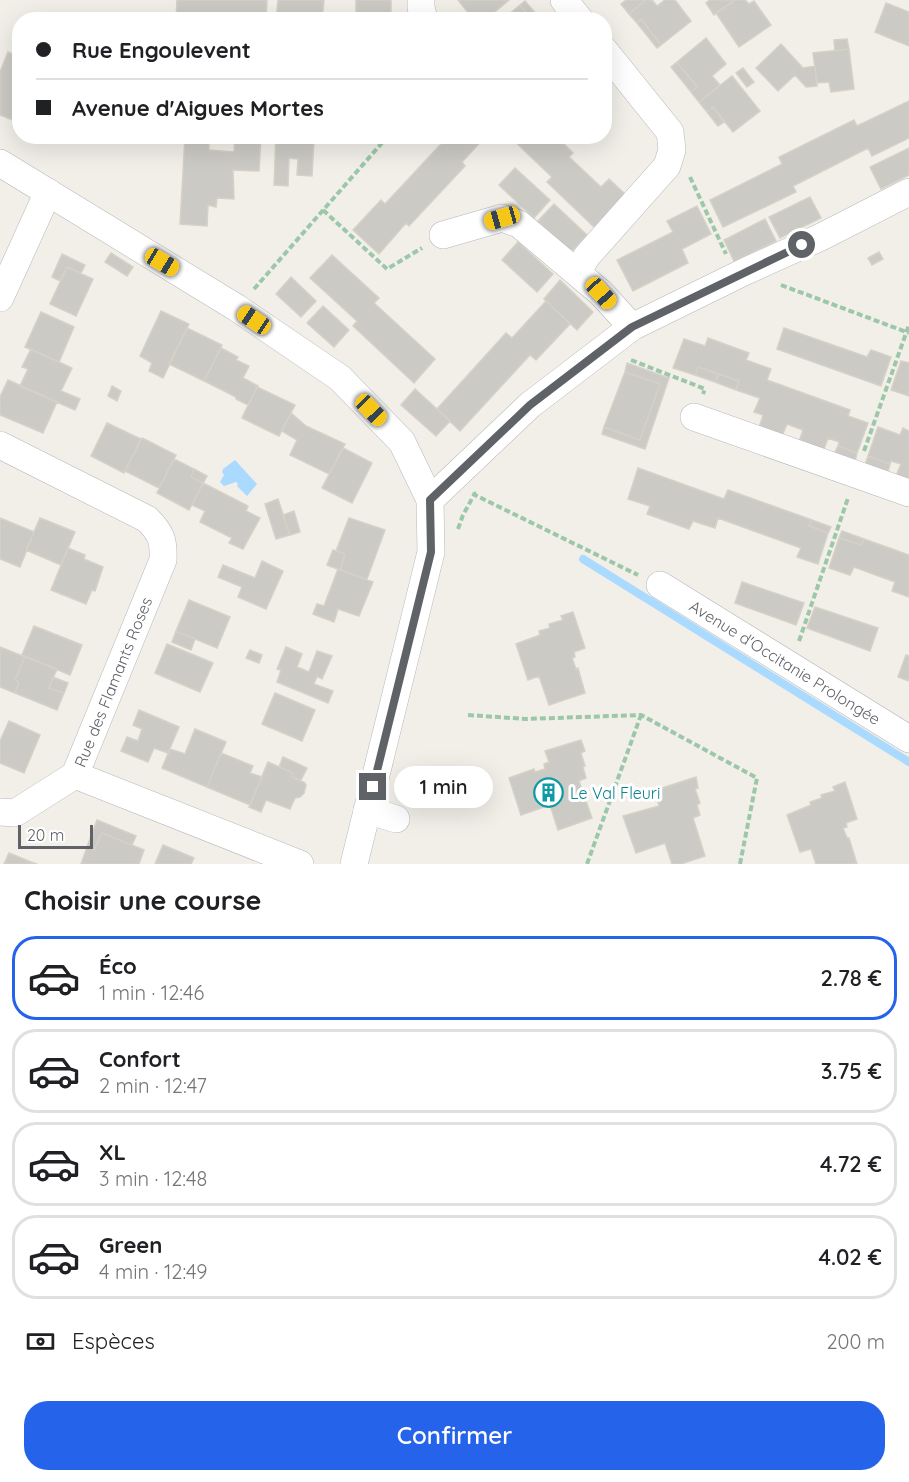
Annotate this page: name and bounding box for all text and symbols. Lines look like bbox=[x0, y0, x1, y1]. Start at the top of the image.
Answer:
text: Rue Engoulevent bbox=[72, 36, 251, 64]
text: Avenue d'Aigues Mortes bbox=[72, 94, 324, 122]
car bbox=[482, 204, 522, 232]
route start bbox=[788, 231, 815, 258]
car bbox=[142, 245, 182, 279]
car bbox=[582, 274, 620, 312]
car bbox=[234, 302, 274, 338]
car bbox=[352, 391, 390, 429]
street label: Rue des Flamants Roses bbox=[70, 594, 156, 770]
street label: Avenue d'Occitanie Prolongée bbox=[686, 596, 884, 729]
callout: 1 min bbox=[394, 766, 493, 808]
route end bbox=[359, 773, 386, 800]
text: 1 min bbox=[420, 774, 467, 799]
building icon: Le Val Fleuri bbox=[533, 777, 565, 809]
place label: Le Val Fleuri bbox=[570, 783, 660, 803]
scale bar bbox=[18, 822, 93, 850]
text: 20 m bbox=[27, 825, 64, 845]
text: Choisir une course bbox=[24, 883, 261, 917]
icon: car bbox=[27, 951, 81, 1005]
text: Éco bbox=[99, 952, 137, 980]
text: 2.78 € bbox=[821, 964, 882, 992]
text: 1 min · 12:46 bbox=[99, 980, 204, 1005]
icon: car bbox=[27, 1044, 81, 1098]
text: Confort bbox=[99, 1045, 181, 1073]
text: 3.75 € bbox=[821, 1057, 882, 1085]
text: 2 min · 12:47 bbox=[99, 1073, 207, 1098]
icon: car bbox=[27, 1137, 81, 1191]
text: XL bbox=[99, 1138, 126, 1166]
text: 4.72 € bbox=[820, 1150, 882, 1178]
text: 3 min · 12:48 bbox=[99, 1166, 207, 1191]
icon: car bbox=[27, 1230, 81, 1284]
text: Green bbox=[99, 1231, 162, 1259]
text: 4.02 € bbox=[819, 1243, 882, 1271]
text: 4 min · 12:49 bbox=[99, 1259, 207, 1284]
icon: cash bbox=[24, 1325, 57, 1358]
text: Espèces bbox=[72, 1327, 155, 1355]
text: 200 m bbox=[826, 1329, 885, 1354]
button: Confirmer bbox=[24, 1401, 885, 1470]

